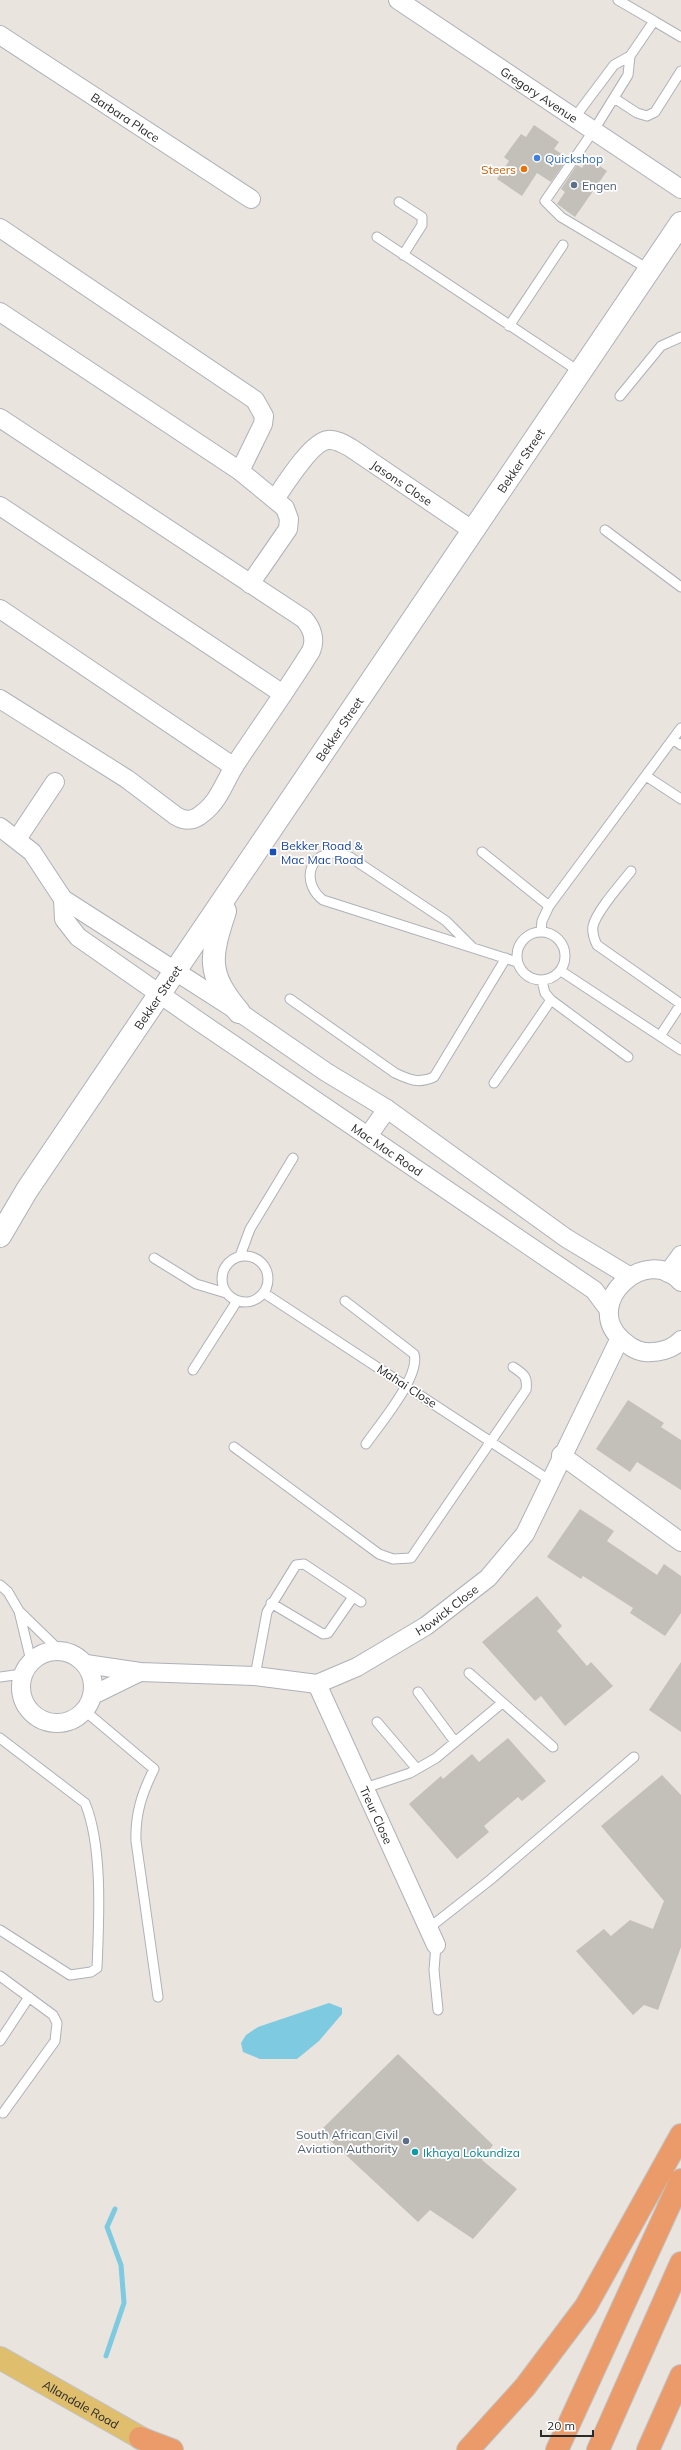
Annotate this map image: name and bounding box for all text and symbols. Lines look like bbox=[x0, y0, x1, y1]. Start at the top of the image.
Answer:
street label: Gregory Avenue bbox=[498, 63, 581, 126]
street label: Barbara Place bbox=[88, 89, 163, 145]
place label: Quickshop bbox=[545, 151, 603, 166]
marker: Quickshop bbox=[532, 153, 542, 163]
place label: Steers bbox=[481, 162, 516, 177]
marker: Steers bbox=[519, 164, 529, 174]
place label: Engen bbox=[582, 178, 617, 193]
marker: Engen bbox=[569, 180, 579, 190]
street label: Bekker Street bbox=[493, 426, 547, 495]
street label: Jasons Close bbox=[369, 457, 435, 509]
street label: Bekker Street bbox=[312, 694, 366, 764]
place label: Bekker Road & Mac Mac Road bbox=[281, 838, 364, 867]
marker: Bekker Road & Mac Mac Road bbox=[268, 847, 278, 857]
street label: Bekker Street bbox=[130, 962, 184, 1032]
street label: Mac Mac Road bbox=[349, 1120, 426, 1179]
street label: Mahai Close bbox=[374, 1361, 440, 1411]
street label: Howick Close bbox=[412, 1581, 481, 1638]
street label: Treur Close bbox=[357, 1784, 396, 1846]
place label: South African Civil Aviation Authority bbox=[296, 2127, 399, 2156]
marker: South African Civil Aviation Authority bbox=[401, 2136, 411, 2146]
place label: Ikhaya Lokundiza bbox=[423, 2145, 520, 2160]
marker: Ikhaya Lokundiza bbox=[410, 2147, 420, 2157]
street label: Allandale Road bbox=[40, 2376, 122, 2431]
scale bar bbox=[541, 2412, 593, 2438]
text: 20 m bbox=[547, 2418, 575, 2433]

